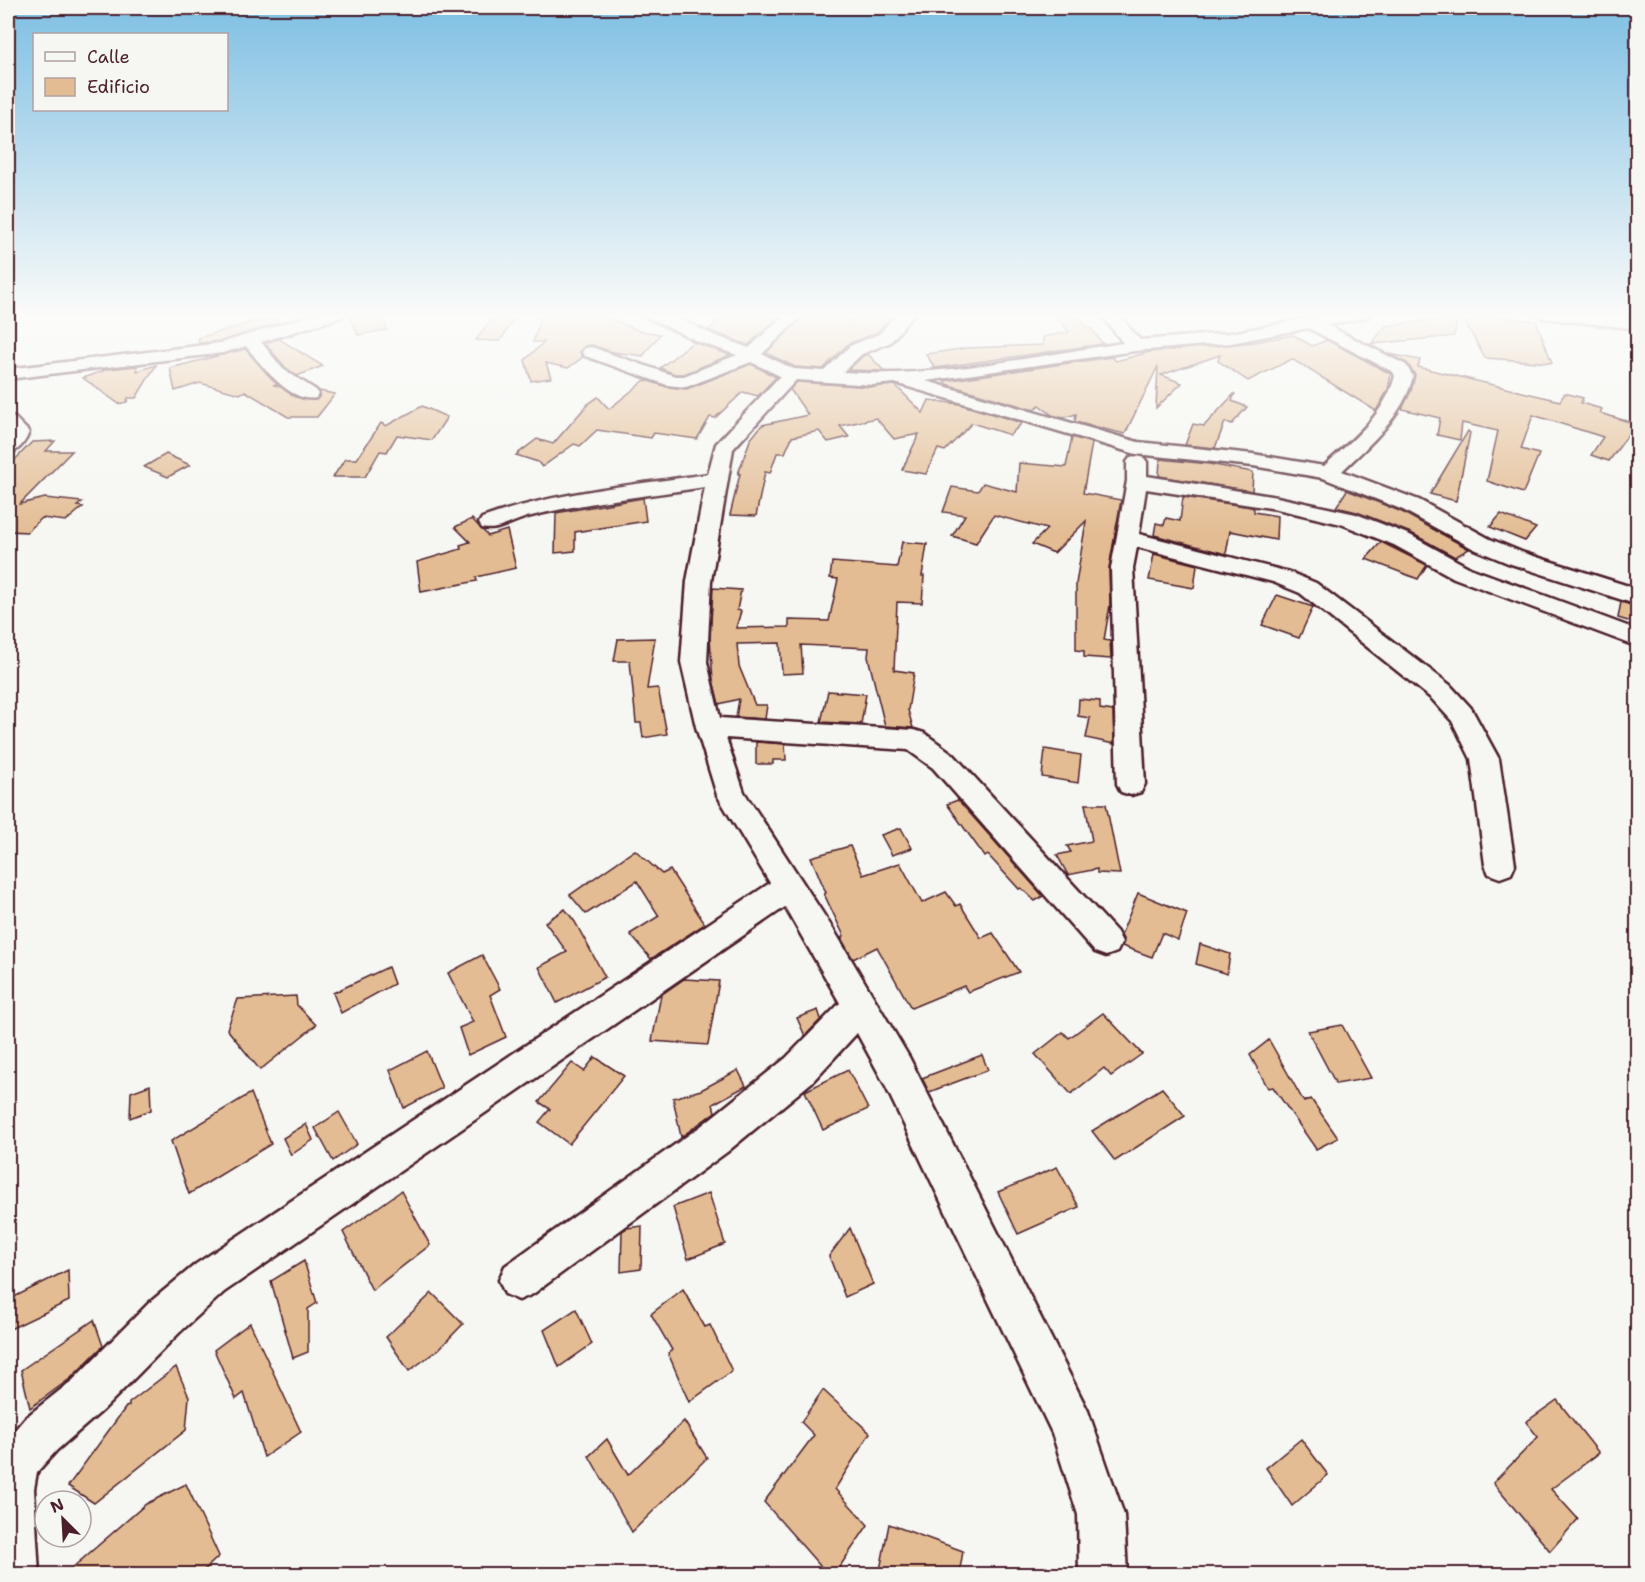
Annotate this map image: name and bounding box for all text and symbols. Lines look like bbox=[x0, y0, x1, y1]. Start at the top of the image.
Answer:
legend bbox=[33, 33, 228, 111]
text: Calle bbox=[87, 45, 130, 69]
text: Edificio bbox=[87, 75, 150, 99]
north arrow bbox=[33, 1489, 93, 1549]
text: N bbox=[47, 1494, 67, 1518]

